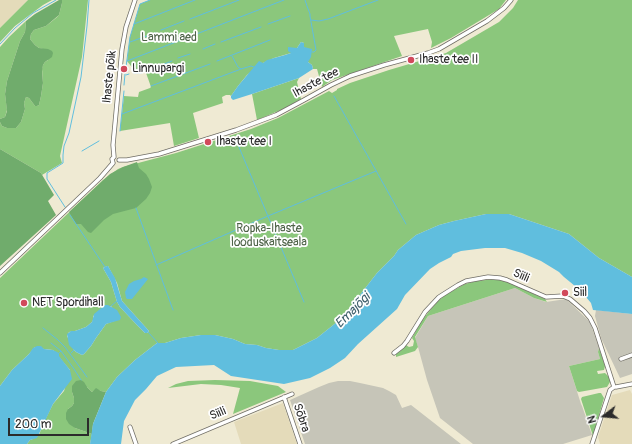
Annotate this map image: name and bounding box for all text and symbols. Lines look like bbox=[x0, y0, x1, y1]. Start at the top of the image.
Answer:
park label: Lammi aed bbox=[141, 31, 197, 45]
street label: Ihaste põik bbox=[100, 50, 120, 104]
place label: Ihaste tee II bbox=[419, 53, 478, 67]
marker: Ihaste tee II bbox=[406, 55, 416, 65]
place label: Linnupargi bbox=[132, 62, 184, 76]
marker: Linnupargi bbox=[119, 64, 129, 74]
street label: Ihaste tee bbox=[291, 65, 341, 101]
place label: Ihaste tee I bbox=[216, 135, 272, 149]
marker: Ihaste tee I bbox=[203, 137, 213, 147]
park label: Ropka-Ihaste looduskaitseala bbox=[231, 222, 307, 250]
street label: Siili bbox=[511, 266, 531, 286]
place label: Siil bbox=[573, 286, 587, 300]
marker: Siil bbox=[560, 288, 570, 298]
water label: Emajõgi bbox=[332, 290, 374, 332]
place label: NET Spordihall bbox=[32, 296, 104, 310]
marker: NET Spordihall bbox=[19, 298, 29, 308]
north arrow bbox=[584, 396, 624, 436]
street label: Sõbra bbox=[290, 402, 312, 434]
street label: Siili bbox=[208, 404, 228, 424]
scale bar bbox=[10, 410, 91, 436]
text: N bbox=[585, 414, 599, 425]
text: 200 m bbox=[15, 417, 51, 432]

